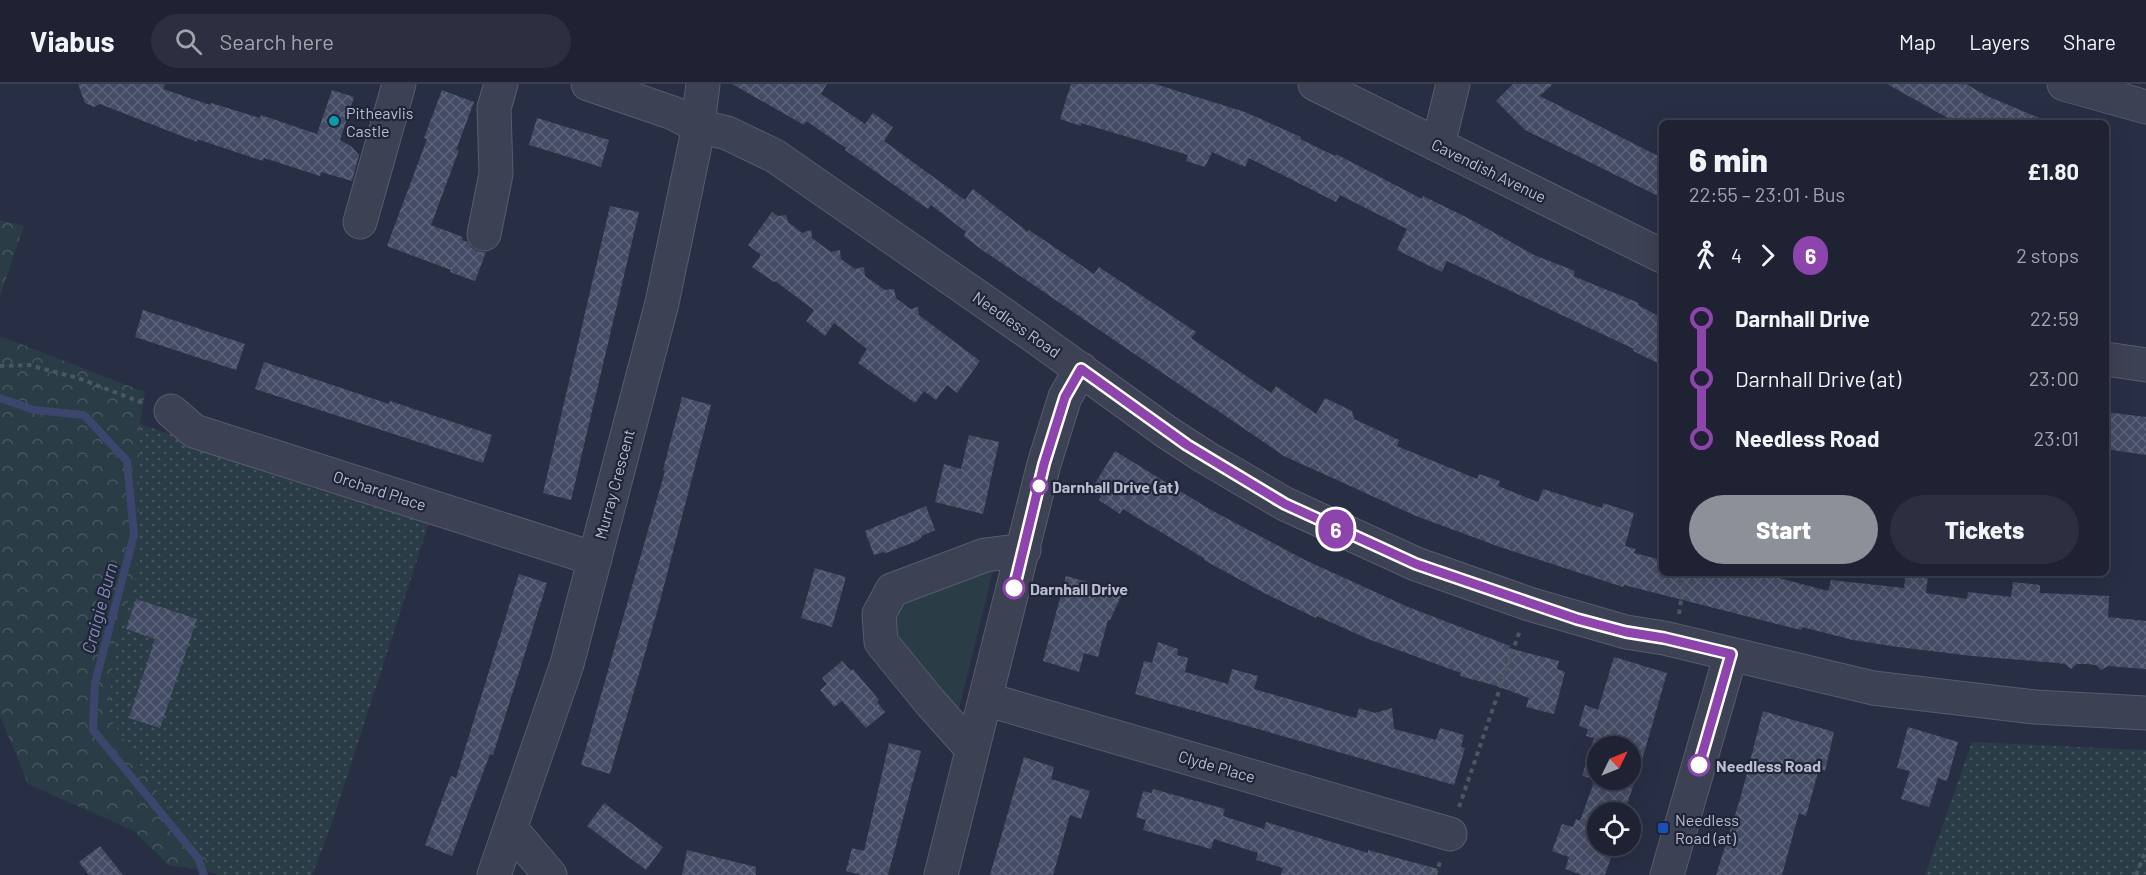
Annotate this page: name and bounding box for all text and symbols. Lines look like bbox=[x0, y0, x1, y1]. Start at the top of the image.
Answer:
search box bbox=[151, 14, 571, 68]
text: Viabus bbox=[30, 24, 115, 58]
icon: search bbox=[172, 25, 205, 58]
text: Search here bbox=[220, 28, 334, 54]
text: Map bbox=[1899, 29, 1936, 54]
text: Layers bbox=[1969, 29, 2030, 54]
text: Share bbox=[2063, 29, 2116, 54]
place label: Pitheavlis Castle bbox=[346, 103, 414, 140]
marker: Pitheavlis Castle bbox=[327, 114, 341, 128]
street label: Cavendish Avenue bbox=[1429, 134, 1549, 206]
text: 6 min bbox=[1689, 139, 1768, 179]
text: £1.80 bbox=[2027, 158, 2079, 184]
text: 22:55 – 23:01 · Bus bbox=[1689, 182, 1845, 206]
icon: walk bbox=[1689, 239, 1722, 272]
icon: forward bbox=[1751, 239, 1784, 272]
text: 4 bbox=[1731, 243, 1742, 267]
text: 6 bbox=[1805, 243, 1816, 268]
text: 2 stops bbox=[2016, 243, 2079, 267]
street label: Needless Road bbox=[970, 287, 1064, 361]
text: Darnhall Drive bbox=[1735, 305, 1870, 331]
text: 22:59 bbox=[2030, 306, 2079, 330]
text: Darnhall Drive (at) bbox=[1735, 365, 1901, 391]
text: 23:00 bbox=[2029, 366, 2079, 390]
text: Needless Road bbox=[1735, 425, 1879, 451]
text: 23:01 bbox=[2034, 426, 2079, 450]
street label: Murray Crescent bbox=[590, 427, 638, 541]
street label: Orchard Place bbox=[331, 466, 429, 514]
marker: Darnhall Drive (at) bbox=[1030, 477, 1048, 495]
place label: Darnhall Drive (at) bbox=[1052, 477, 1179, 496]
button: Start bbox=[1689, 495, 1878, 564]
button: Tickets bbox=[1890, 495, 2079, 564]
line badge: 6 bbox=[1316, 510, 1356, 548]
text: 6 bbox=[1330, 517, 1342, 542]
water label: Craigie Burn bbox=[76, 560, 122, 656]
marker: Darnhall Drive bbox=[1003, 577, 1025, 599]
place label: Darnhall Drive bbox=[1030, 579, 1128, 598]
north arrow bbox=[1587, 736, 1641, 790]
map controls bbox=[1587, 736, 1641, 856]
street label: Clyde Place bbox=[1176, 746, 1258, 786]
marker: Needless Road bbox=[1688, 754, 1710, 776]
place label: Needless Road bbox=[1716, 756, 1821, 775]
button: locate bbox=[1587, 802, 1641, 856]
place label: Needless Road (at) bbox=[1675, 810, 1739, 847]
marker: Needless Road (at) bbox=[1656, 821, 1670, 835]

